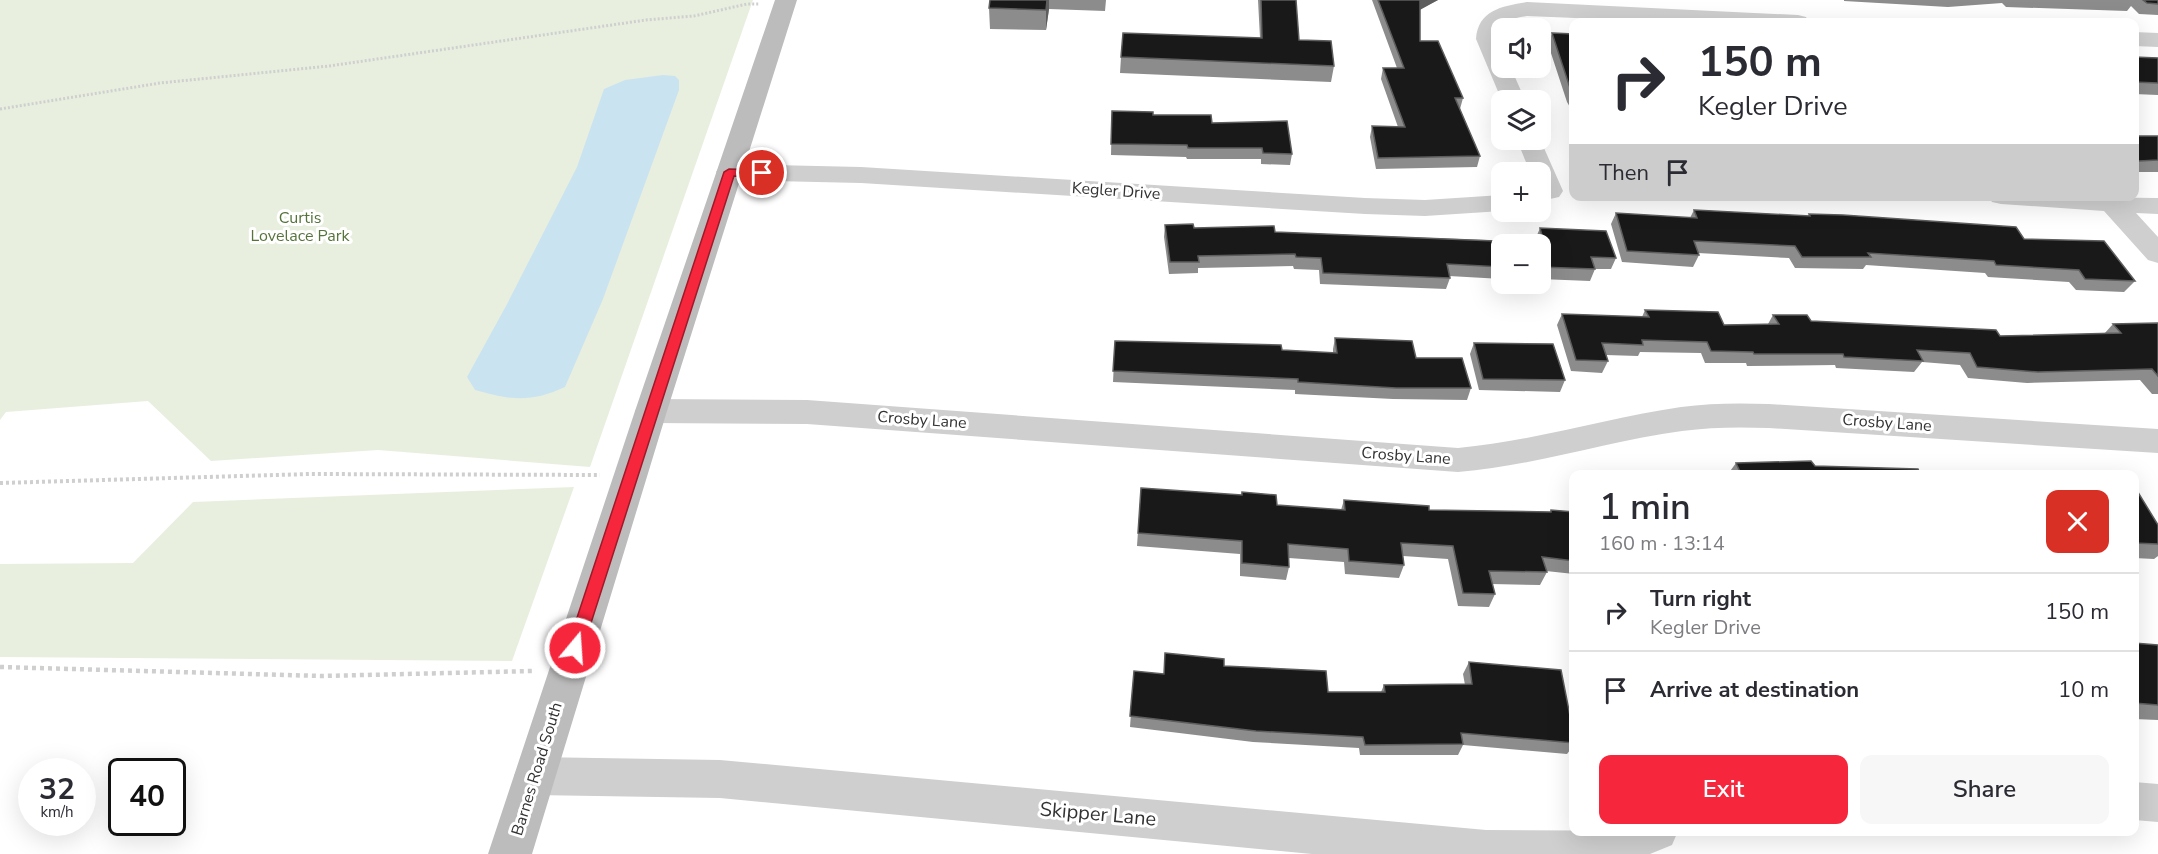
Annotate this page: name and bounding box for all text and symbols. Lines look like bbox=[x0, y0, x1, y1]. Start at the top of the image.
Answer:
map controls bbox=[1491, 18, 1551, 294]
button: sound bbox=[1491, 18, 1551, 78]
text: 150 m bbox=[1698, 34, 1822, 91]
icon: right bbox=[1599, 42, 1677, 120]
text: Kegler Drive bbox=[1698, 88, 1848, 125]
button: layers bbox=[1491, 90, 1551, 150]
pin bbox=[736, 147, 787, 198]
icon: arrive bbox=[745, 156, 778, 189]
icon: arrive bbox=[1661, 156, 1694, 189]
text: Then bbox=[1599, 158, 1649, 188]
button: + bbox=[1491, 162, 1551, 222]
street label: Kegler Drive bbox=[1071, 177, 1161, 205]
park label: Curtis Lovelace Park bbox=[250, 207, 351, 247]
button: − bbox=[1491, 234, 1551, 294]
street label: Crosby Lane bbox=[877, 406, 967, 434]
street label: Crosby Lane bbox=[1842, 409, 1932, 437]
street label: Crosby Lane bbox=[1361, 442, 1451, 470]
text: 1 min bbox=[1599, 483, 1691, 532]
button: close bbox=[2046, 490, 2109, 553]
text: 160 m · 13:14 bbox=[1599, 530, 1725, 557]
text: Turn right bbox=[1650, 584, 1751, 614]
icon: right bbox=[1599, 596, 1632, 629]
text: 150 m bbox=[2045, 597, 2109, 627]
text: Kegler Drive bbox=[1650, 614, 1761, 641]
position arrow bbox=[543, 616, 607, 680]
icon: arrive bbox=[1599, 674, 1632, 707]
text: Arrive at destination bbox=[1650, 675, 1859, 705]
text: 10 m bbox=[2058, 675, 2109, 705]
street label: Barnes Road South bbox=[506, 700, 568, 838]
button: Exit bbox=[1599, 755, 1848, 824]
button: Share bbox=[1860, 755, 2109, 824]
speed limit sign: 40 bbox=[108, 758, 186, 836]
text: 32 bbox=[39, 769, 75, 810]
street label: Skipper Lane bbox=[1039, 795, 1157, 833]
text: km/h bbox=[40, 802, 74, 822]

